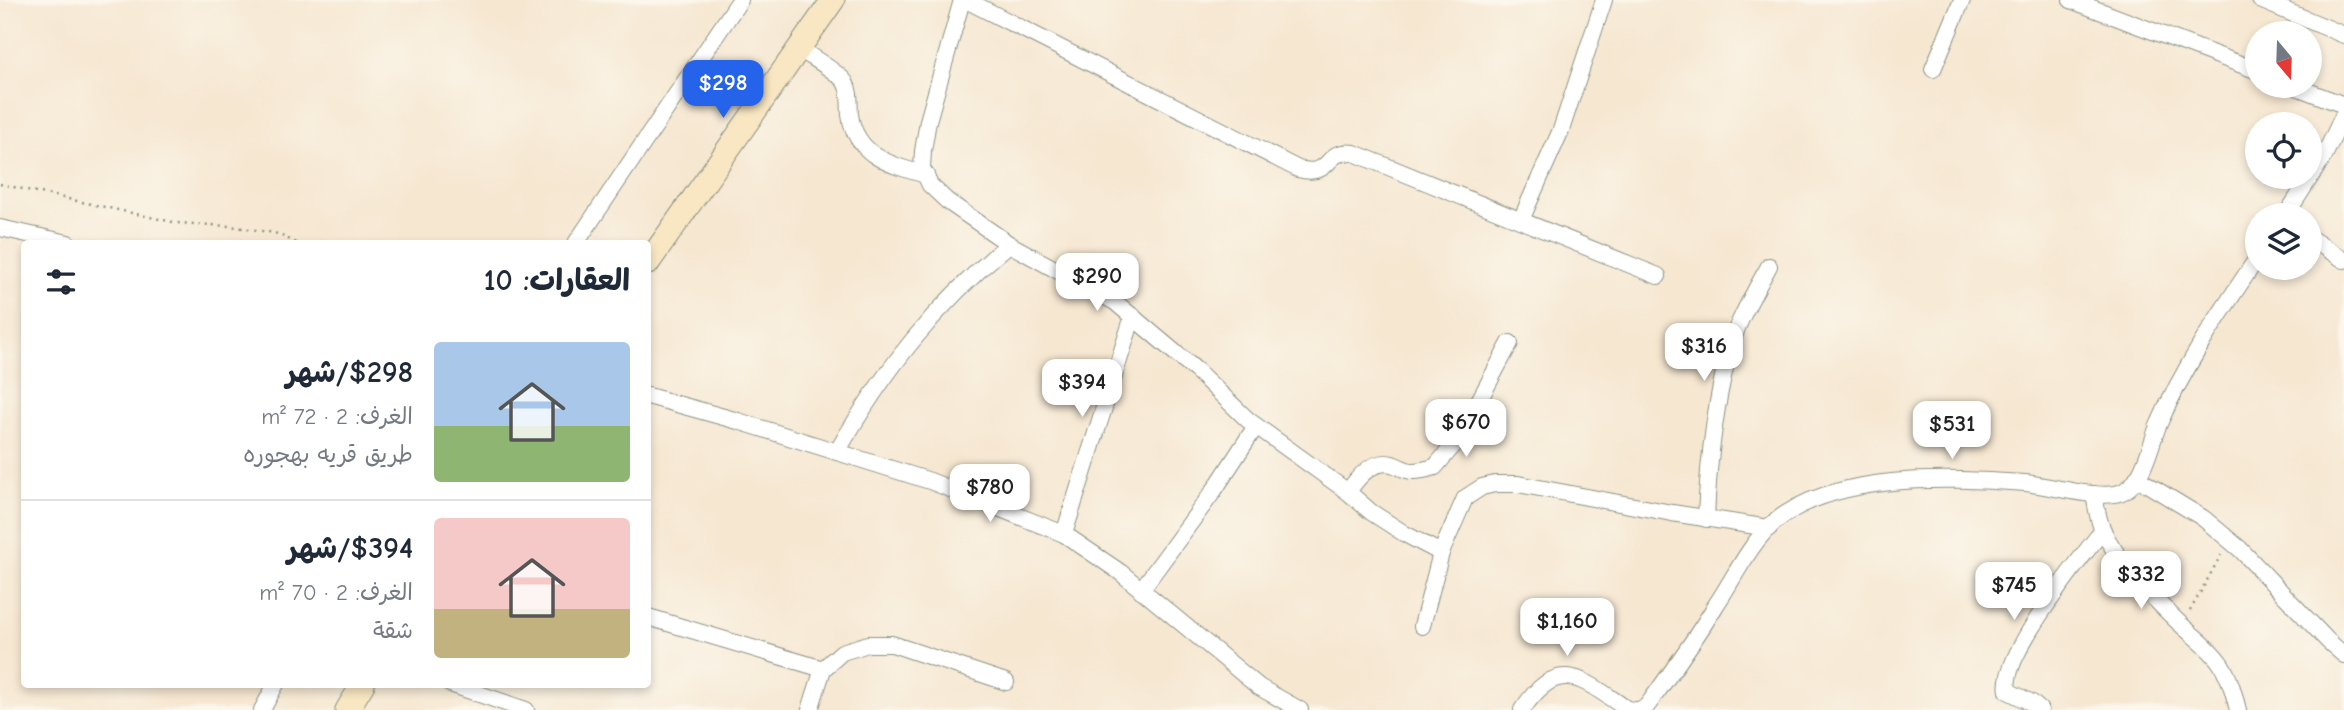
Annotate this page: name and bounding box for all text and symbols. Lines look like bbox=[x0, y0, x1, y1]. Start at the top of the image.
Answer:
north arrow bbox=[2245, 21, 2322, 98]
map controls bbox=[2245, 21, 2322, 280]
pin: $298 bbox=[682, 60, 764, 120]
text: $298 bbox=[698, 69, 748, 96]
button: locate bbox=[2245, 112, 2322, 189]
button: layers bbox=[2245, 203, 2322, 280]
pin: $290 bbox=[1056, 254, 1138, 313]
text: $290 bbox=[1072, 262, 1122, 289]
icon: filters bbox=[42, 263, 80, 301]
text: العقارات: 10 bbox=[484, 263, 630, 298]
pin: $316 bbox=[1663, 324, 1745, 383]
text: $316 bbox=[1681, 332, 1727, 359]
text: $298/شهر bbox=[286, 355, 413, 390]
pin: $394 bbox=[1041, 360, 1123, 419]
text: $394 bbox=[1058, 368, 1106, 395]
icon: home bbox=[490, 370, 574, 454]
pin: $670 bbox=[1425, 400, 1507, 459]
pin: $531 bbox=[1911, 402, 1993, 461]
text: الغرف: 2 · 72 m² bbox=[261, 403, 413, 430]
text: $670 bbox=[1441, 408, 1491, 435]
text: $531 bbox=[1929, 410, 1975, 437]
text: طريق قريه بهجوره bbox=[243, 441, 413, 468]
pin: $780 bbox=[949, 464, 1031, 524]
text: $780 bbox=[966, 473, 1014, 500]
text: $394/شهر bbox=[287, 531, 413, 566]
icon: home bbox=[490, 546, 574, 630]
pin: $332 bbox=[2100, 552, 2182, 611]
text: $332 bbox=[2117, 560, 2165, 587]
pin: $745 bbox=[1973, 562, 2055, 622]
text: $745 bbox=[1991, 571, 2037, 598]
text: الغرف: 2 · 70 m² bbox=[259, 579, 413, 606]
pin: $1,160 bbox=[1510, 598, 1624, 658]
text: $1,160 bbox=[1536, 607, 1598, 634]
text: شقة bbox=[373, 617, 413, 644]

